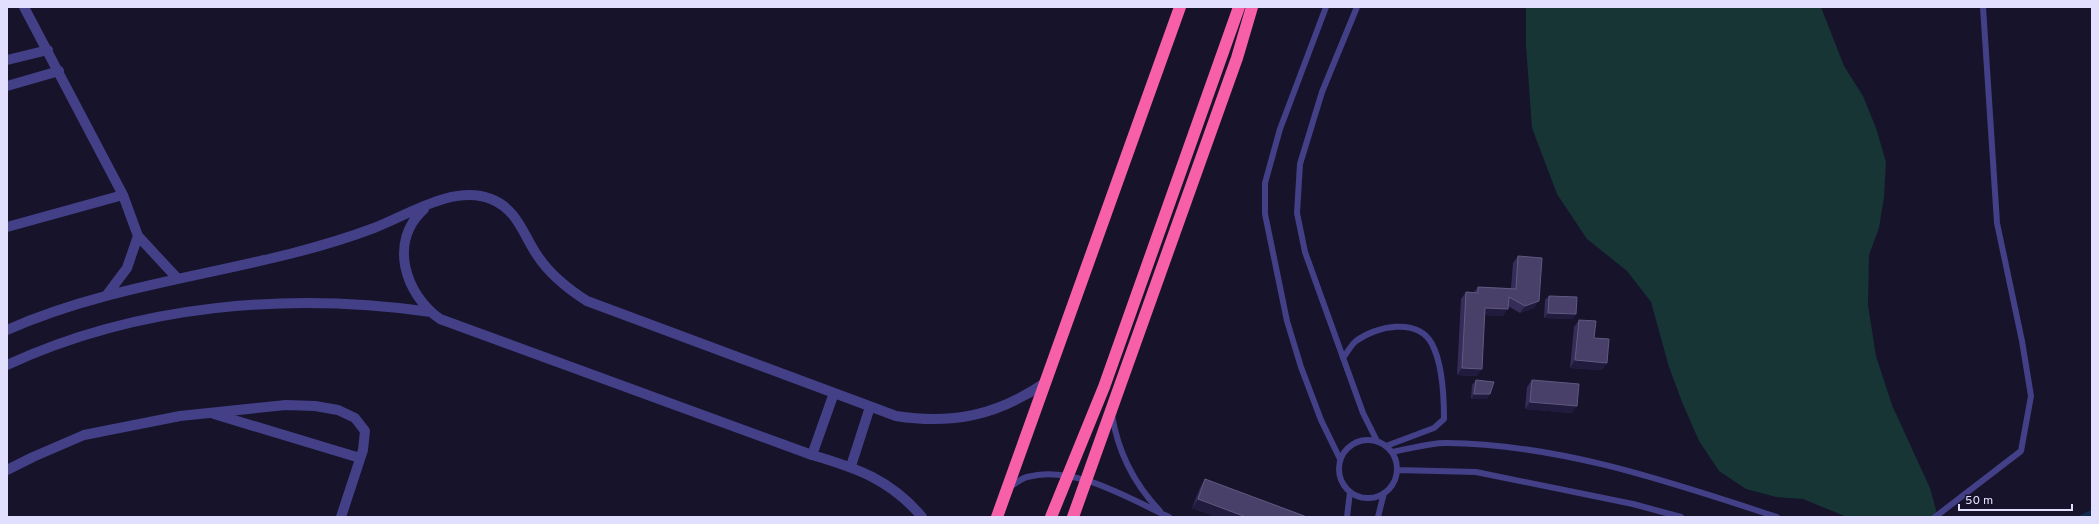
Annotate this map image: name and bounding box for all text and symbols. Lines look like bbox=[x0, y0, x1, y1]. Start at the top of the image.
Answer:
scale bar bbox=[1959, 486, 2072, 512]
text: 50 m bbox=[1965, 493, 1993, 509]

